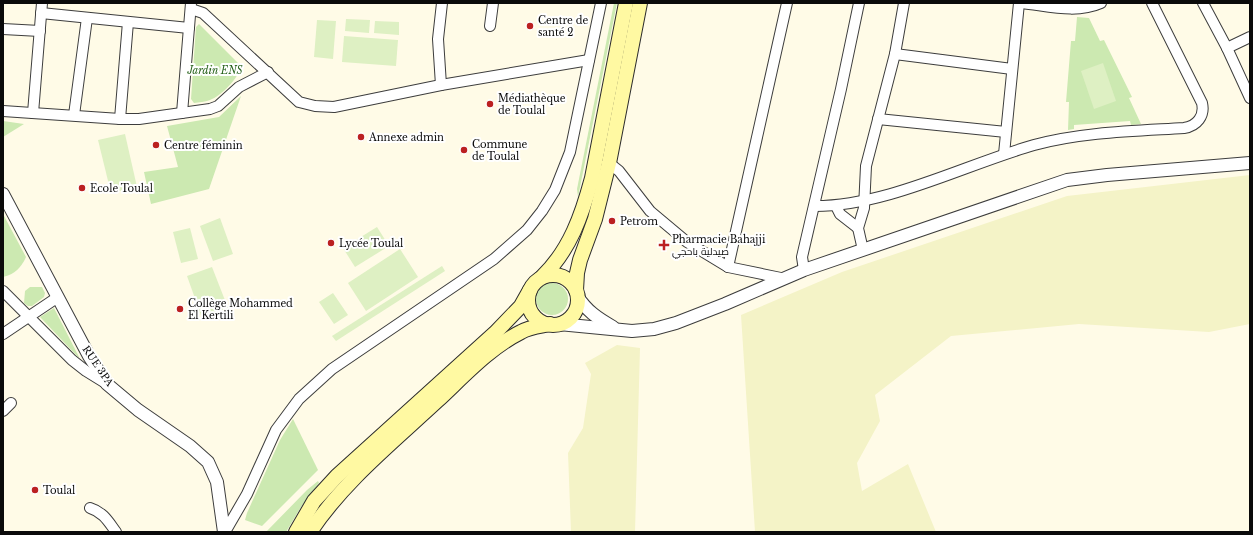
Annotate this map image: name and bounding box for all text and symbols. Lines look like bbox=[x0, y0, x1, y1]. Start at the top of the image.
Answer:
place label: Centre de santé 2 bbox=[538, 14, 588, 39]
marker: Centre de santé 2 bbox=[525, 21, 535, 31]
park label: Jardin ENS bbox=[186, 64, 243, 77]
place label: Médiathèque de Toulal bbox=[498, 92, 566, 117]
marker: Médiathèque de Toulal bbox=[485, 99, 495, 109]
place label: Annexe admin bbox=[368, 131, 444, 144]
marker: Annexe admin bbox=[356, 132, 366, 142]
place label: Commune de Toulal bbox=[472, 138, 528, 163]
place label: Centre féminin bbox=[164, 139, 243, 152]
marker: Centre féminin bbox=[151, 140, 161, 150]
marker: Commune de Toulal bbox=[459, 145, 469, 155]
place label: Ecole Toulal bbox=[90, 182, 153, 195]
marker: Ecole Toulal bbox=[77, 183, 87, 193]
place label: Petrom bbox=[620, 215, 658, 228]
marker: Petrom bbox=[607, 216, 617, 226]
place label: Pharmacie Bahajji صيدلية باحجي bbox=[672, 233, 766, 259]
place label: Lycée Toulal bbox=[339, 237, 403, 250]
marker: Lycée Toulal bbox=[326, 238, 336, 248]
marker: Pharmacie Bahajji صيدلية باحجي bbox=[659, 240, 669, 250]
place label: Collège Mohammed El Kertili bbox=[188, 297, 293, 322]
marker: Collège Mohammed El Kertili bbox=[175, 304, 185, 314]
street label: RUE 3PA bbox=[80, 343, 117, 389]
place label: Toulal bbox=[43, 484, 75, 497]
marker: Toulal bbox=[30, 485, 40, 495]

